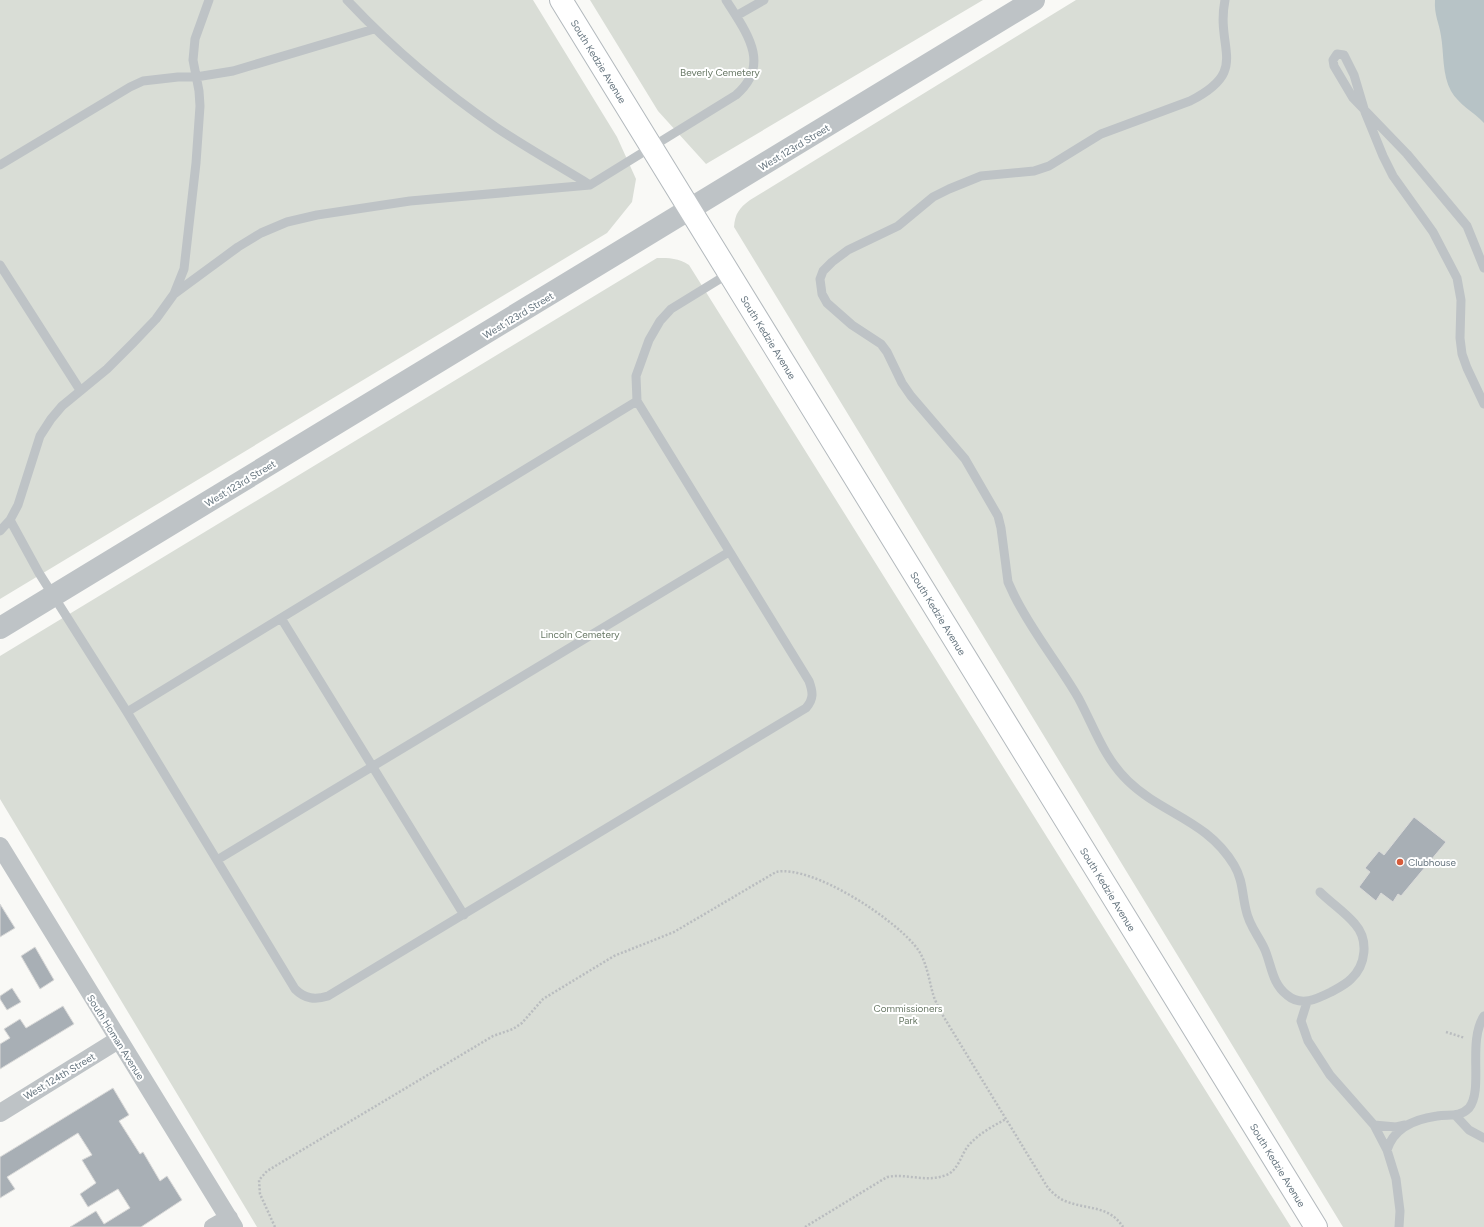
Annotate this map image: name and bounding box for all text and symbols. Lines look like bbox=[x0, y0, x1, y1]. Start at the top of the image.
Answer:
street label: South Kedzie Avenue bbox=[568, 17, 629, 106]
park label: Beverly Cemetery bbox=[680, 66, 761, 79]
street label: West 123rd Street bbox=[756, 121, 832, 174]
street label: West 123rd Street bbox=[480, 289, 556, 342]
street label: South Kedzie Avenue bbox=[737, 293, 799, 382]
street label: West 123rd Street bbox=[202, 457, 278, 510]
street label: South Kedzie Avenue bbox=[907, 569, 969, 658]
park label: Lincoln Cemetery bbox=[540, 628, 620, 641]
street label: South Kedzie Avenue bbox=[1077, 845, 1139, 934]
place label: Clubhouse bbox=[1408, 856, 1456, 869]
marker: Clubhouse bbox=[1395, 857, 1405, 867]
street label: South Homan Avenue bbox=[84, 992, 147, 1083]
park label: Commissioners Park bbox=[874, 1002, 943, 1027]
street label: West 124th Street bbox=[21, 1050, 98, 1103]
street label: South Kedzie Avenue bbox=[1247, 1121, 1308, 1210]

